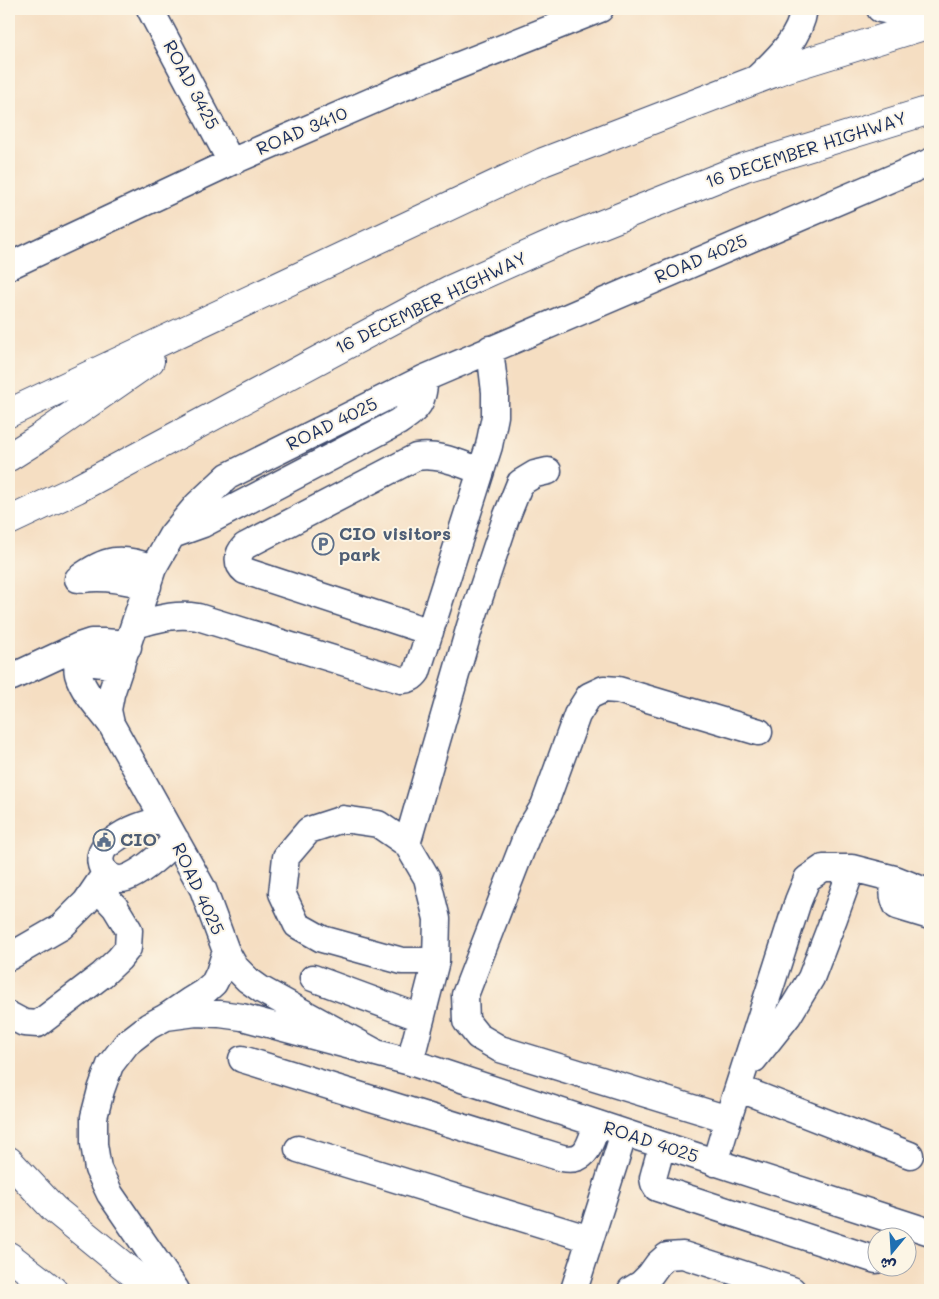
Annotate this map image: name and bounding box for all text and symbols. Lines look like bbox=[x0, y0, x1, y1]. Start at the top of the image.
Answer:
street label: ROAD 3425 bbox=[158, 36, 225, 133]
street label: ROAD 3410 bbox=[252, 100, 351, 160]
street label: 16 DECEMBER HIGHWAY bbox=[702, 105, 910, 193]
street label: ROAD 4025 bbox=[651, 228, 751, 288]
street label: 16 DECEMBER HIGHWAY bbox=[331, 245, 530, 359]
street label: ROAD 4025 bbox=[282, 391, 381, 455]
place label: CIO visitors park bbox=[339, 521, 451, 566]
parking icon: CIO visitors park bbox=[311, 532, 335, 556]
place label: CIO bbox=[120, 827, 157, 851]
public building icon: CIO bbox=[92, 828, 116, 852]
street label: ROAD 4025 bbox=[167, 839, 231, 938]
street label: ROAD 4025 bbox=[601, 1114, 702, 1168]
north arrow bbox=[866, 1226, 916, 1276]
text: ش bbox=[878, 1253, 898, 1276]

